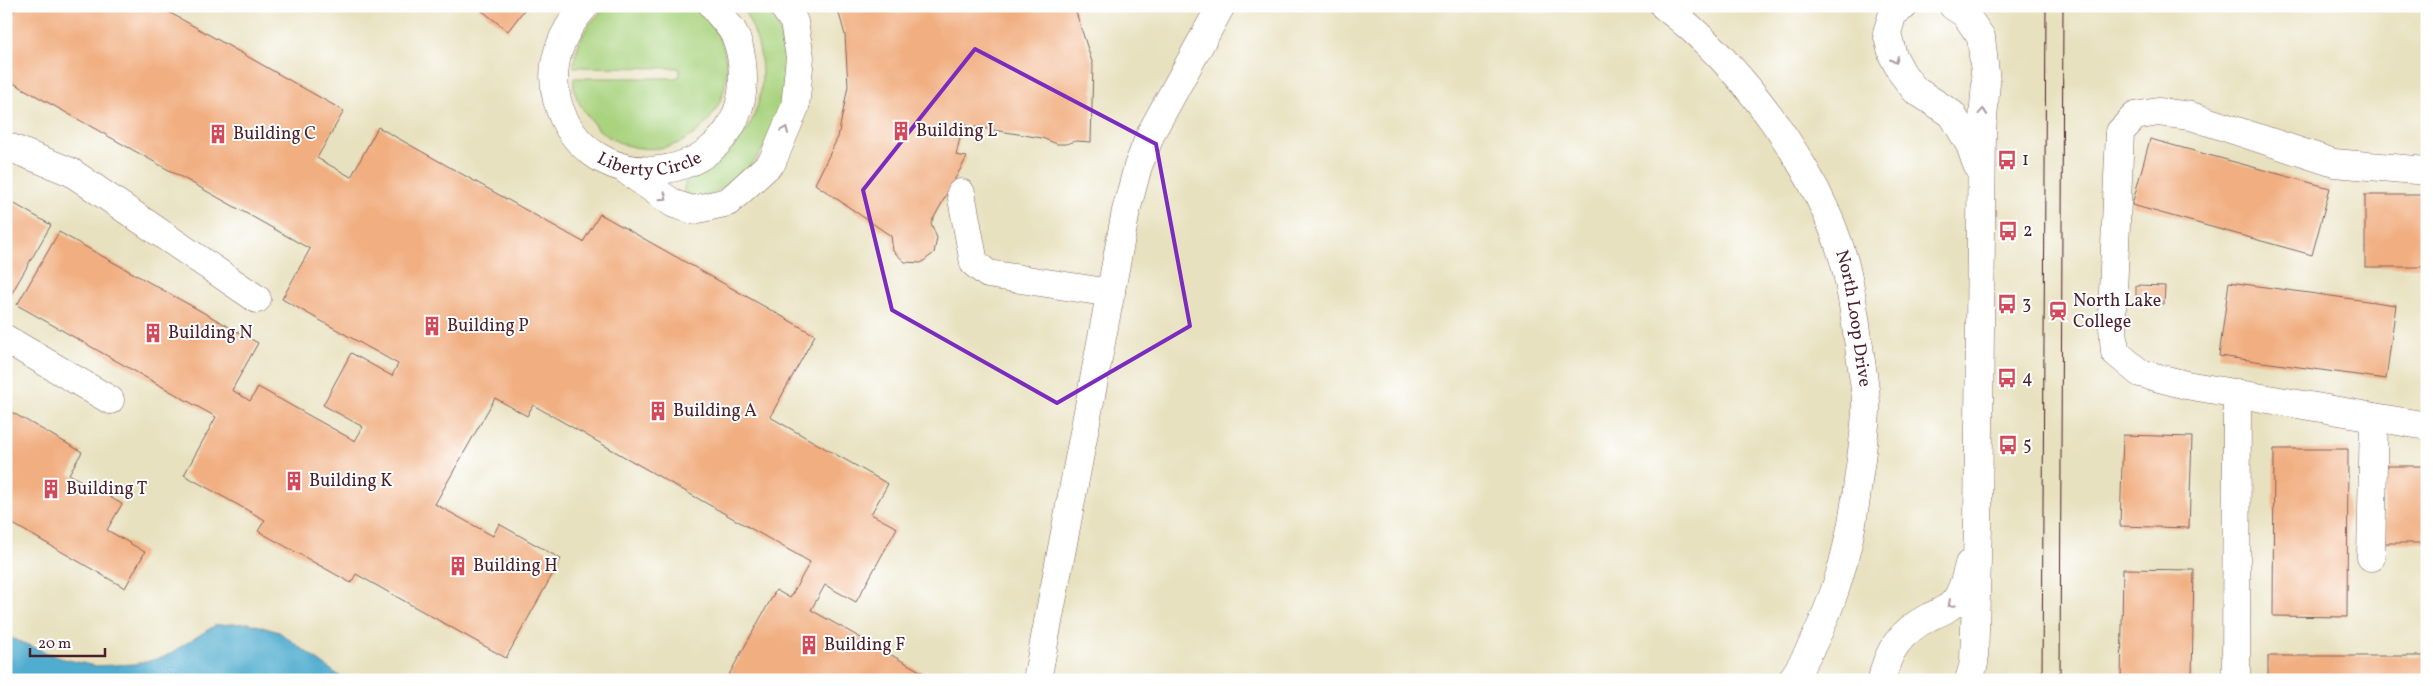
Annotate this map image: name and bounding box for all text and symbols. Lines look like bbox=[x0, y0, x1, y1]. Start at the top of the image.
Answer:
one-way arrow bbox=[1889, 55, 1900, 64]
one-way arrow bbox=[1978, 108, 1989, 116]
place label: Building L bbox=[916, 119, 997, 144]
building icon: Building L bbox=[890, 120, 912, 142]
place label: Building C bbox=[233, 122, 316, 147]
building icon: Building C bbox=[207, 123, 229, 145]
one-way arrow bbox=[779, 126, 790, 135]
street label: Liberty Circle bbox=[595, 140, 703, 162]
text: Liberty Circle bbox=[593, 145, 706, 183]
place label: 1 bbox=[2022, 148, 2029, 173]
bus stop icon: 1 bbox=[1996, 149, 2018, 171]
one-way arrow bbox=[658, 191, 668, 200]
place label: 2 bbox=[2023, 219, 2033, 244]
bus stop icon: 2 bbox=[1997, 220, 2019, 242]
street label: North Loop Drive bbox=[1829, 247, 1877, 388]
place label: North Lake College bbox=[2073, 289, 2161, 335]
place label: 3 bbox=[2022, 292, 2031, 317]
bus stop icon: 3 bbox=[1996, 293, 2018, 315]
station icon: North Lake College bbox=[2047, 300, 2069, 322]
place label: Building P bbox=[447, 314, 529, 339]
building icon: Building P bbox=[421, 315, 443, 337]
place label: Building N bbox=[168, 321, 253, 346]
building icon: Building N bbox=[142, 322, 164, 344]
place label: 4 bbox=[2022, 366, 2033, 391]
bus stop icon: 4 bbox=[1996, 367, 2018, 389]
place label: Building A bbox=[673, 399, 757, 424]
building icon: Building A bbox=[647, 400, 669, 422]
place label: 5 bbox=[2023, 433, 2032, 458]
bus stop icon: 5 bbox=[1997, 434, 2019, 456]
place label: Building K bbox=[309, 469, 392, 494]
building icon: Building K bbox=[283, 470, 305, 492]
place label: Building T bbox=[66, 477, 148, 502]
building icon: Building T bbox=[40, 478, 62, 500]
place label: Building H bbox=[473, 554, 558, 579]
building icon: Building H bbox=[447, 555, 469, 577]
one-way arrow bbox=[1947, 598, 1956, 607]
scale bar bbox=[30, 626, 105, 658]
place label: Building F bbox=[824, 633, 905, 658]
text: 20 m bbox=[38, 634, 71, 655]
building icon: Building F bbox=[798, 634, 820, 656]

